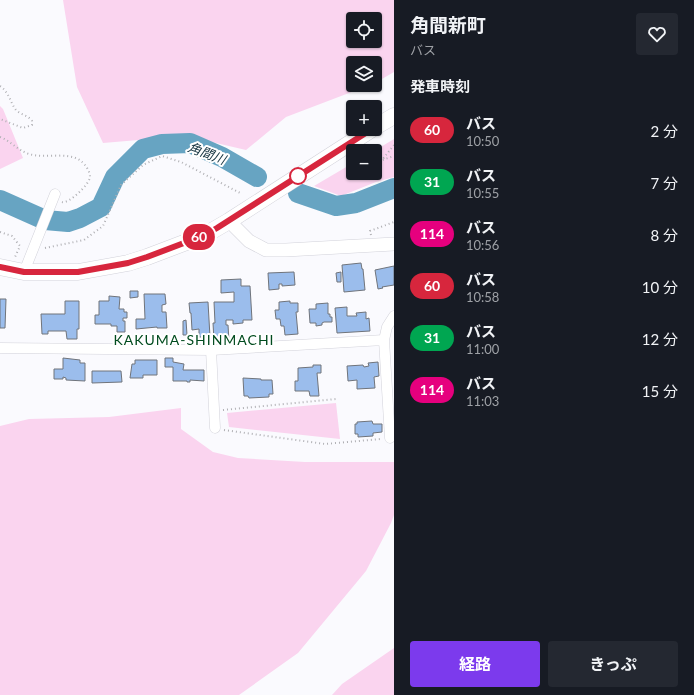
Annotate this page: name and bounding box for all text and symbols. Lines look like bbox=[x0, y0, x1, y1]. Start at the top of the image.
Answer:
map controls bbox=[346, 12, 382, 180]
button: locate bbox=[346, 12, 382, 48]
text: 角間新町 bbox=[410, 13, 486, 36]
button: heart bbox=[636, 13, 678, 55]
text: バス bbox=[410, 42, 436, 58]
button: layers bbox=[346, 56, 382, 92]
text: 発車時刻 bbox=[410, 77, 470, 95]
button: + bbox=[346, 100, 382, 136]
text: バス bbox=[466, 114, 496, 132]
text: 60 bbox=[424, 121, 440, 138]
text: 2 分 bbox=[650, 122, 678, 140]
text: 10:50 bbox=[466, 133, 499, 149]
water label: 角間川 bbox=[186, 139, 230, 168]
button: − bbox=[346, 144, 382, 180]
text: バス bbox=[466, 166, 496, 184]
unlabelled marker bbox=[289, 167, 307, 185]
text: 31 bbox=[424, 173, 440, 190]
text: 7 分 bbox=[650, 174, 678, 192]
text: 10:55 bbox=[466, 185, 499, 201]
text: バス bbox=[466, 218, 496, 236]
line badge: 60 bbox=[181, 224, 217, 250]
text: 114 bbox=[420, 225, 444, 242]
text: 8 分 bbox=[650, 226, 678, 244]
text: 60 bbox=[191, 228, 207, 245]
text: 10:56 bbox=[466, 237, 499, 253]
text: バス bbox=[466, 270, 496, 288]
text: 60 bbox=[424, 277, 440, 294]
text: 10 分 bbox=[642, 278, 678, 296]
text: 10:58 bbox=[466, 289, 499, 305]
text: バス bbox=[466, 322, 496, 340]
text: 31 bbox=[424, 329, 440, 346]
text: 12 分 bbox=[642, 330, 678, 348]
district label: KAKUMA-SHINMACHI bbox=[113, 331, 275, 348]
text: 11:00 bbox=[466, 341, 499, 357]
text: バス bbox=[466, 374, 496, 392]
text: 114 bbox=[420, 381, 444, 398]
text: 15 分 bbox=[642, 382, 678, 400]
text: 11:03 bbox=[466, 393, 499, 409]
button: 経路 bbox=[410, 641, 540, 687]
button: きっぷ bbox=[548, 641, 678, 687]

